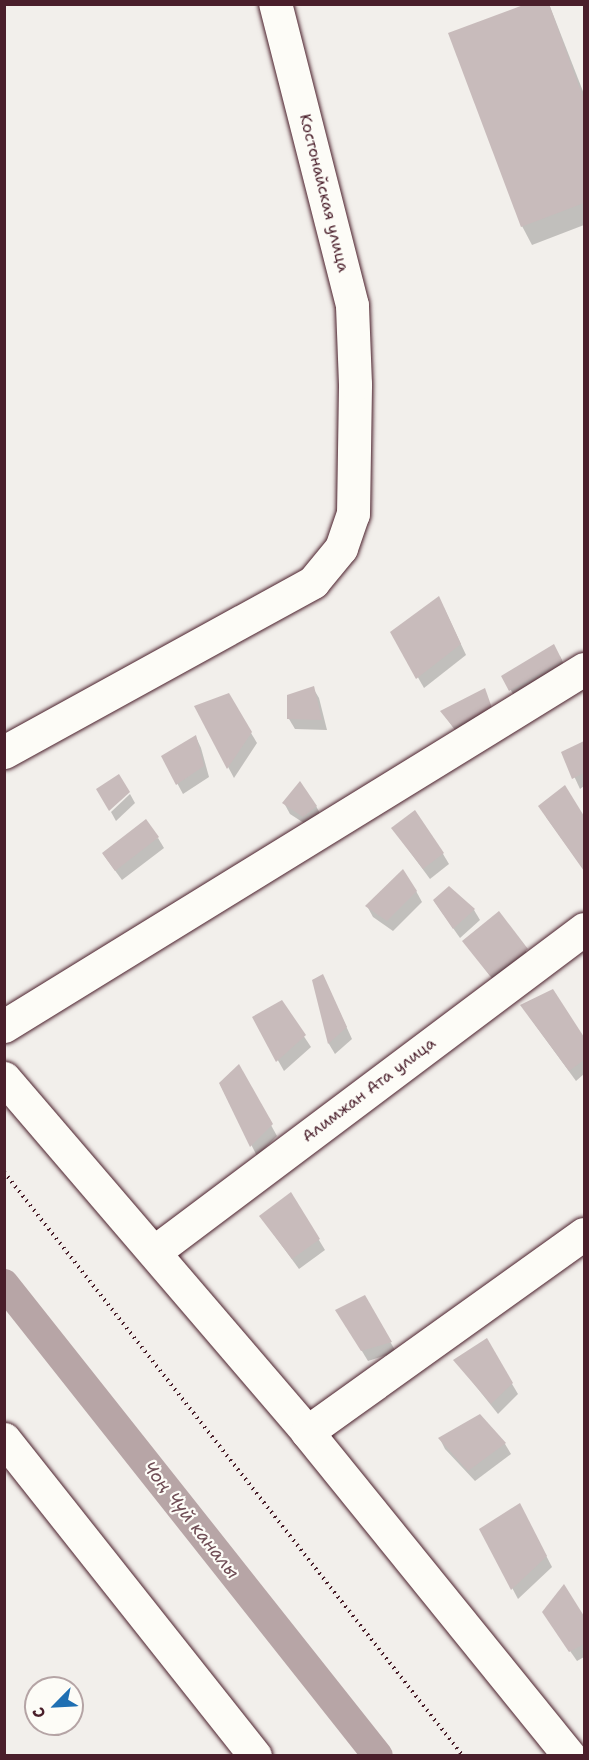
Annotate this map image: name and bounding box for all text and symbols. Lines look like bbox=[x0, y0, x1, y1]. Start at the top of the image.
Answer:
street label: Костонайская улица bbox=[295, 112, 353, 274]
street label: Алимжан Ата улица bbox=[298, 1034, 440, 1146]
water label: Чоң Чүй каналы bbox=[138, 1457, 244, 1583]
north arrow bbox=[24, 1676, 84, 1736]
text: С bbox=[27, 1704, 51, 1721]

